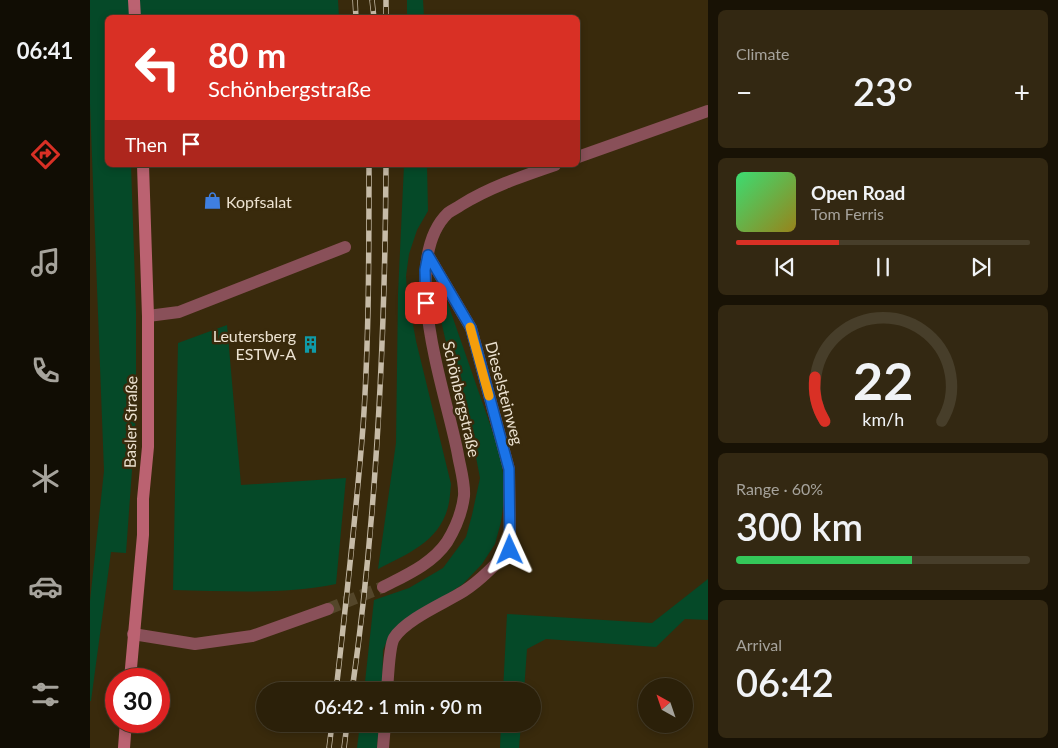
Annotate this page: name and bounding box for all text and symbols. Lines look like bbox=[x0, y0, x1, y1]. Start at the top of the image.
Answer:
text: 80 m bbox=[208, 33, 286, 75]
icon: left bbox=[125, 35, 190, 100]
text: 06:41 bbox=[17, 37, 73, 64]
text: Climate bbox=[736, 44, 789, 63]
text: 23° bbox=[853, 68, 913, 114]
text: Schönbergstraße bbox=[208, 75, 371, 102]
text: − bbox=[736, 75, 752, 109]
text: + bbox=[1014, 75, 1030, 109]
icon: arrive bbox=[177, 130, 205, 158]
text: Then bbox=[125, 133, 167, 156]
icon: directions bbox=[28, 137, 63, 172]
text: Open Road bbox=[811, 181, 905, 204]
shop icon: Kopfsalat bbox=[202, 191, 222, 211]
place label: Kopfsalat bbox=[226, 192, 292, 211]
text: Tom Ferris bbox=[811, 204, 884, 223]
icon: music bbox=[28, 245, 63, 280]
icon: previous bbox=[771, 253, 799, 281]
icon: pause bbox=[869, 253, 897, 281]
icon: next bbox=[967, 253, 995, 281]
pin bbox=[405, 282, 447, 324]
icon: arrive bbox=[412, 289, 440, 317]
place label: Leutersberg ESTW-A bbox=[213, 326, 296, 363]
building icon: Leutersberg ESTW-A bbox=[300, 334, 320, 354]
street label: Schönbergstraße bbox=[439, 339, 485, 459]
street label: Dieselsteinweg bbox=[482, 339, 528, 447]
text: 22 bbox=[853, 349, 913, 411]
icon: phone bbox=[28, 353, 63, 388]
street label: Basler Straße bbox=[120, 376, 140, 468]
text: km/h bbox=[862, 408, 904, 430]
icon: climate bbox=[28, 461, 63, 496]
text: Range · 60% bbox=[736, 479, 823, 498]
text: 300 km bbox=[736, 503, 863, 549]
position arrow bbox=[483, 523, 535, 575]
icon: car bbox=[28, 569, 63, 604]
text: Arrival bbox=[736, 635, 782, 654]
text: 06:42 bbox=[736, 659, 834, 705]
speed limit sign: 30 bbox=[105, 668, 170, 733]
icon: filters bbox=[28, 677, 63, 712]
north arrow bbox=[638, 678, 692, 732]
map controls bbox=[638, 678, 693, 733]
text: 06:42 · 1 min · 90 m bbox=[315, 695, 482, 718]

